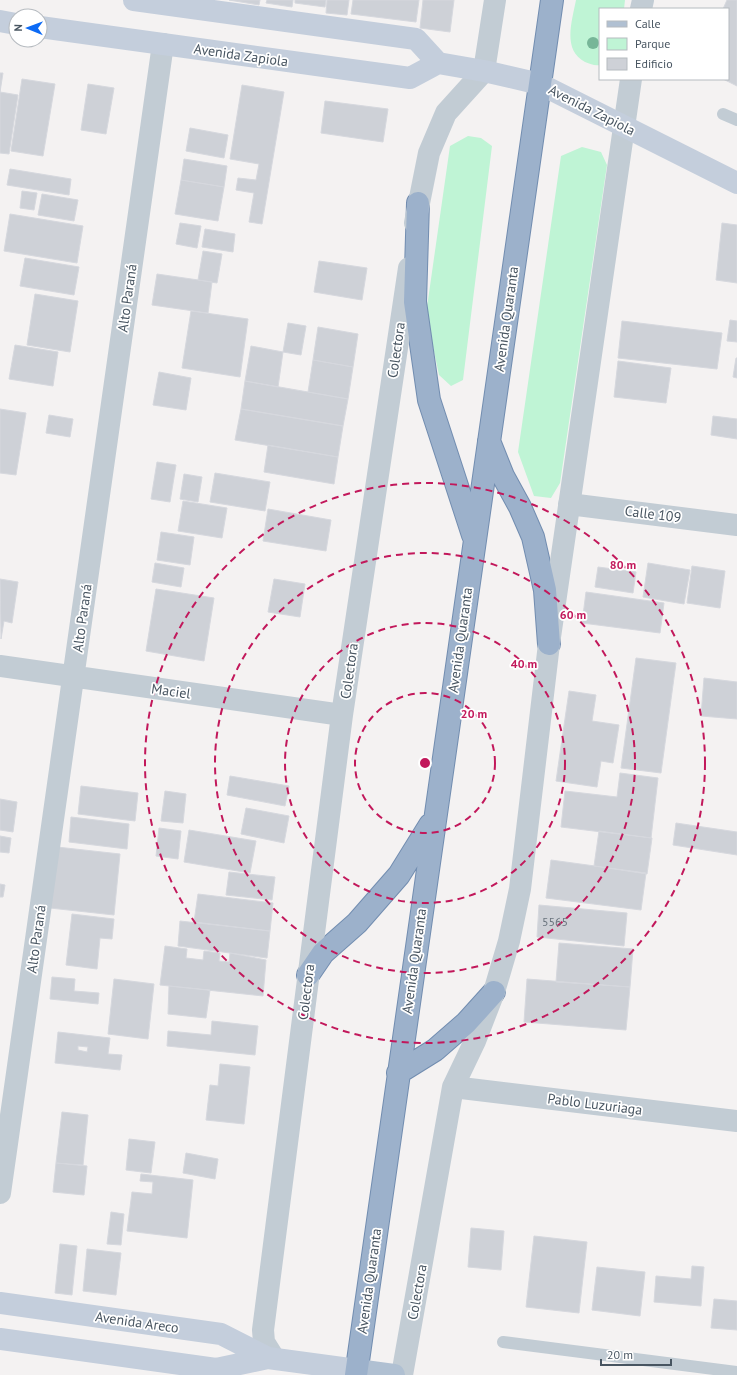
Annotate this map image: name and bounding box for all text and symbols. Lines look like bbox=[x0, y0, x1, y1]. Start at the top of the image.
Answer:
north arrow bbox=[8, 8, 48, 48]
legend bbox=[599, 8, 729, 80]
text: Calle bbox=[635, 16, 661, 31]
text: N bbox=[11, 24, 25, 32]
text: Parque bbox=[635, 36, 670, 51]
street label: Avenida Zapiola bbox=[193, 39, 289, 71]
text: Edificio bbox=[635, 56, 673, 71]
street label: Avenida Zapiola bbox=[546, 80, 638, 140]
street label: Alto Paraná bbox=[113, 263, 141, 333]
street label: Avenida Quaranta bbox=[490, 265, 522, 373]
street label: Colectora bbox=[383, 321, 409, 379]
street label: Calle 109 bbox=[624, 502, 682, 526]
text: 80 m bbox=[610, 557, 636, 572]
street label: Alto Paraná bbox=[68, 583, 96, 653]
street label: Avenida Quaranta bbox=[444, 586, 476, 694]
text: 60 m bbox=[560, 607, 586, 622]
street label: Colectora bbox=[336, 642, 362, 700]
text: 40 m bbox=[511, 656, 537, 671]
street label: Maciel bbox=[150, 679, 192, 703]
text: 20 m bbox=[461, 706, 487, 721]
centre of rings bbox=[418, 756, 432, 770]
street label: Alto Paraná bbox=[22, 904, 50, 974]
street label: Avenida Quaranta bbox=[398, 907, 430, 1015]
house number: 5565 bbox=[542, 914, 568, 929]
street label: Colectora bbox=[294, 963, 318, 1021]
street label: Pablo Luzuriaga bbox=[547, 1089, 643, 1119]
street label: Avenida Quaranta bbox=[353, 1227, 385, 1335]
street label: Colectora bbox=[403, 1263, 431, 1321]
street label: Avenida Areco bbox=[94, 1307, 180, 1337]
scale bar bbox=[601, 1341, 671, 1367]
text: 20 m bbox=[607, 1347, 633, 1362]

